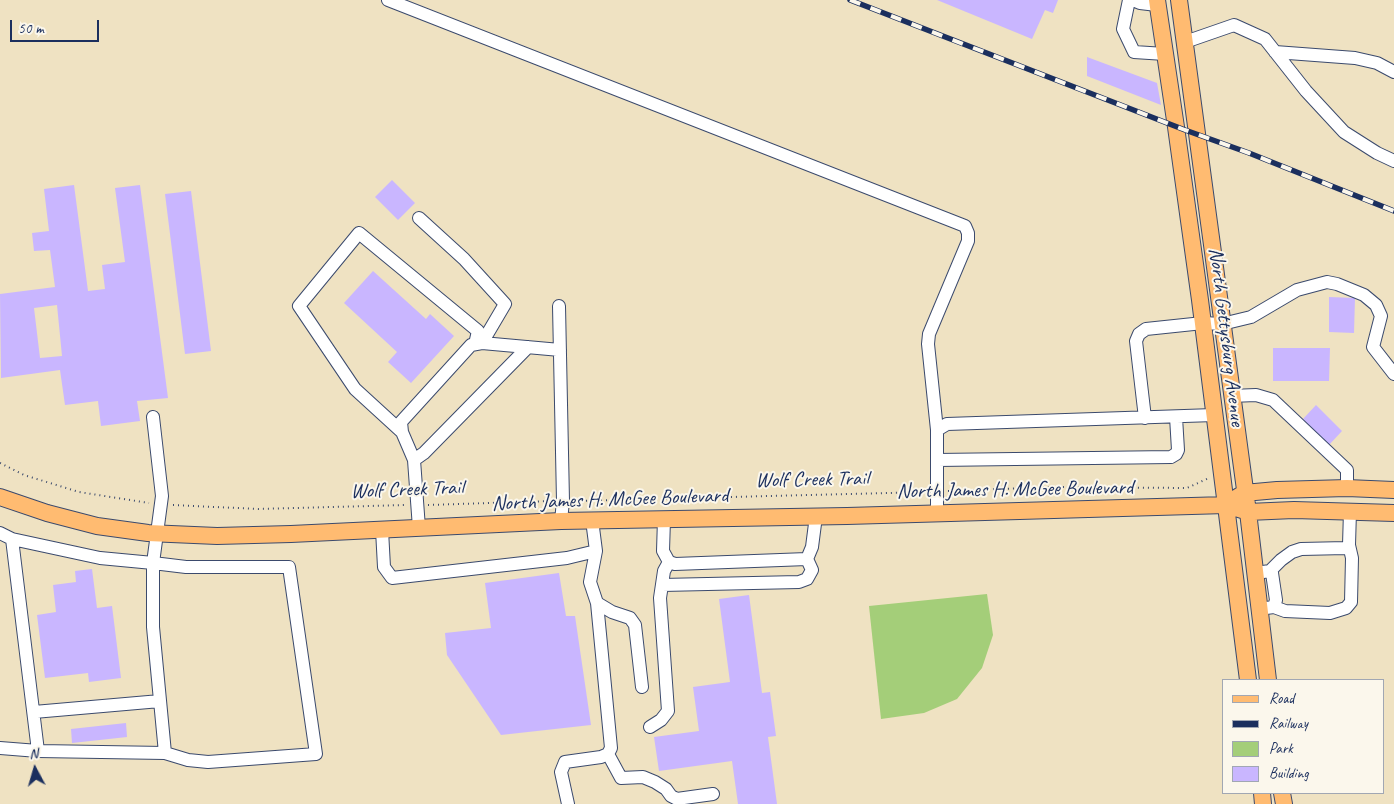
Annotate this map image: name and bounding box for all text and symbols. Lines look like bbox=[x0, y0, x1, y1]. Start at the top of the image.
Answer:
scale bar bbox=[12, 10, 101, 42]
text: 50 m bbox=[18, 19, 44, 38]
street label: North Gettysburg Avenue bbox=[1203, 246, 1249, 428]
street label: Wolf Creek Trail bbox=[755, 466, 869, 494]
street label: Wolf Creek Trail bbox=[350, 475, 464, 505]
street label: North James H. McGee Boulevard bbox=[897, 475, 1133, 505]
street label: North James H. McGee Boulevard bbox=[491, 483, 729, 517]
legend bbox=[1222, 679, 1384, 794]
text: Road bbox=[1269, 689, 1294, 708]
text: Railway bbox=[1269, 714, 1308, 733]
text: Park bbox=[1269, 739, 1293, 758]
north arrow bbox=[10, 744, 60, 794]
text: N bbox=[28, 745, 39, 762]
text: Building bbox=[1269, 764, 1308, 783]

